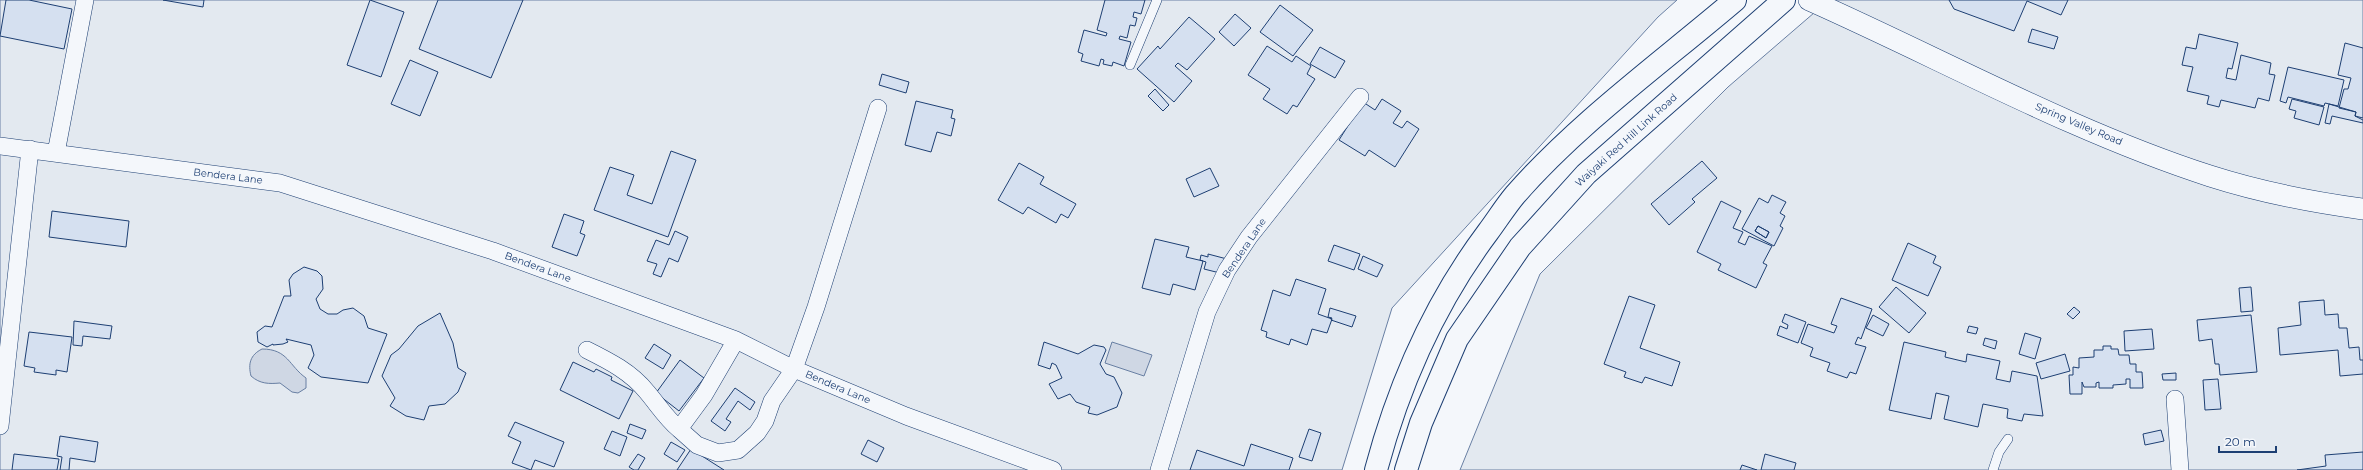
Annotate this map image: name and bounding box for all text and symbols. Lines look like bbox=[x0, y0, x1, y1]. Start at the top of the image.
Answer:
street label: Waiyaki Red Hill Link Road bbox=[1572, 91, 1680, 189]
street label: Spring Valley Road bbox=[2033, 100, 2125, 148]
street label: Bendera Lane bbox=[193, 165, 263, 187]
street label: Bendera Lane bbox=[1219, 215, 1269, 281]
street label: Bendera Lane bbox=[503, 249, 573, 285]
street label: Bendera Lane bbox=[803, 367, 873, 407]
scale bar bbox=[2219, 428, 2276, 454]
text: 20 m bbox=[2225, 434, 2256, 449]

